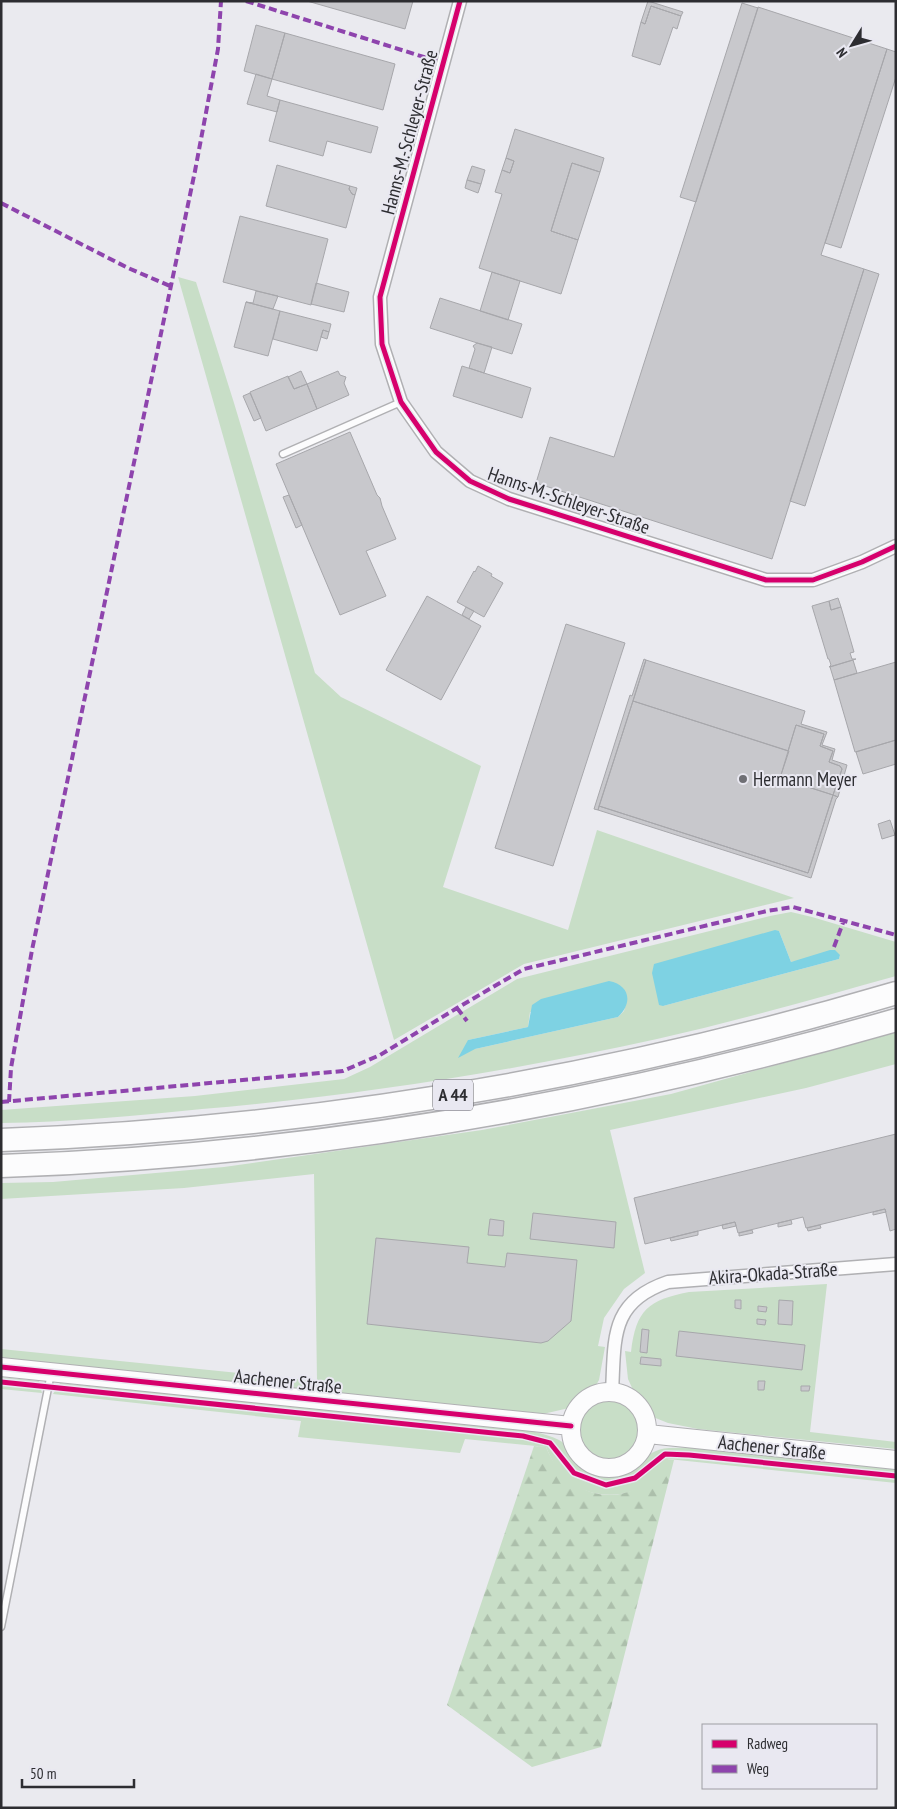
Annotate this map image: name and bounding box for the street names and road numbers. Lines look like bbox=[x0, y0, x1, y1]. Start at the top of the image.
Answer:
street label: Hanns-M.-Schleyer-Straße bbox=[375, 47, 443, 217]
street label: Hanns-M.-Schleyer-Straße bbox=[485, 461, 653, 539]
road number: A 44 bbox=[433, 1080, 473, 1110]
street label: Akira-Okada-Straße bbox=[708, 1257, 838, 1289]
street label: Aachener Straße bbox=[233, 1363, 343, 1399]
street label: Aachener Straße bbox=[717, 1429, 827, 1465]

